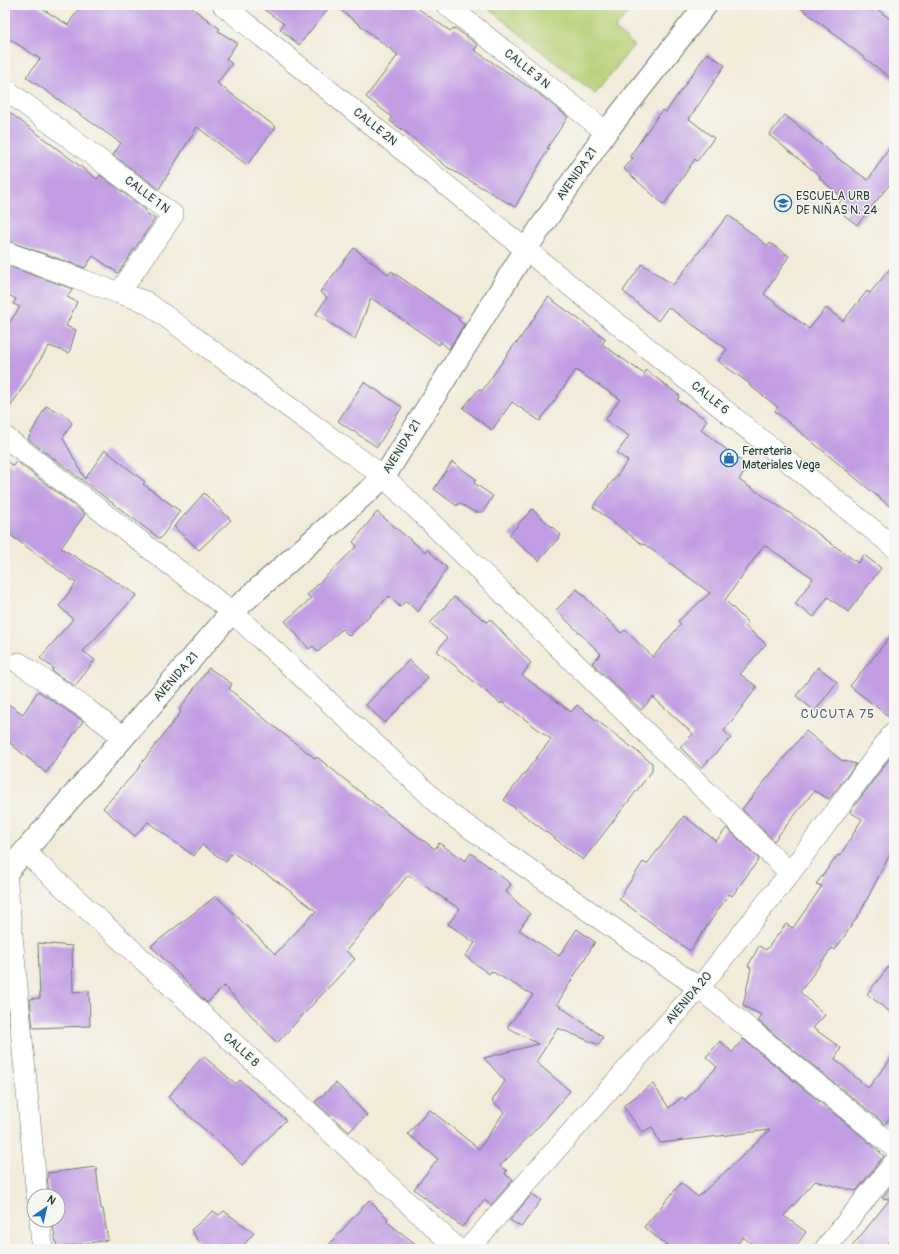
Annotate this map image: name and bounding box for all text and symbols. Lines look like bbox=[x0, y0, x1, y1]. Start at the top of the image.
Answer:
street label: CALLE 3 N bbox=[501, 46, 553, 92]
street label: CALLE 2N bbox=[350, 105, 400, 149]
street label: AVENIDA 21 bbox=[553, 145, 601, 203]
street label: CALLE 1 N bbox=[121, 173, 173, 217]
place label: ESCUELA URB DE NIÑAS N. 24 bbox=[796, 189, 877, 218]
school or university icon: ESCUELA URB DE NIÑAS N. 24 bbox=[773, 193, 793, 213]
street label: CALLE 6 bbox=[688, 378, 732, 418]
street label: AVENIDA 21 bbox=[380, 417, 424, 477]
place label: Ferreteria Materiales Vega bbox=[742, 444, 820, 473]
shop icon: Ferreteria Materiales Vega bbox=[719, 448, 739, 468]
street label: AVENIDA 21 bbox=[150, 649, 202, 705]
district label: CUCUTA 75 bbox=[801, 706, 875, 722]
street label: AVENIDA 20 bbox=[663, 969, 715, 1027]
street label: CALLE 8 bbox=[220, 1030, 262, 1070]
north arrow bbox=[26, 1188, 66, 1228]
text: N bbox=[45, 1193, 58, 1208]

